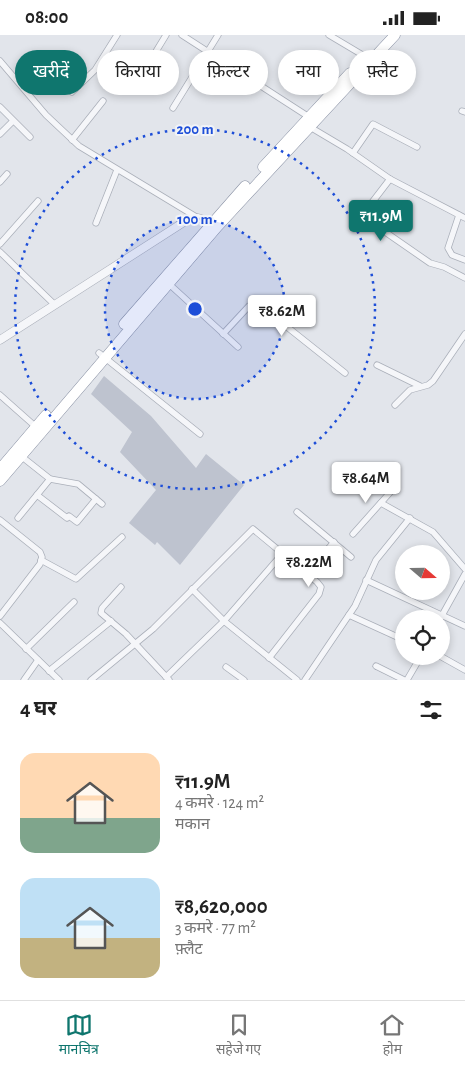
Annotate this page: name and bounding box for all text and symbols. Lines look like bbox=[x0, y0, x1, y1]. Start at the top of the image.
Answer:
text: 08:00 bbox=[25, 8, 68, 27]
chip: खरीदें bbox=[15, 50, 87, 95]
chip: किराया bbox=[97, 50, 179, 95]
chip: फ़िल्टर bbox=[189, 50, 268, 95]
chip: नया bbox=[278, 50, 339, 95]
chip: फ़्लैट bbox=[349, 50, 416, 95]
text: 200 m bbox=[176, 122, 214, 137]
pin: ₹11.9M bbox=[340, 199, 422, 242]
text: ₹11.9M bbox=[360, 208, 402, 224]
text: 100 m bbox=[177, 212, 213, 227]
pin: ₹8.62M bbox=[241, 295, 323, 337]
centre of rings bbox=[186, 300, 204, 318]
text: ₹8.62M bbox=[259, 303, 305, 319]
pin: ₹8.64M bbox=[325, 461, 407, 504]
text: ₹8.64M bbox=[343, 470, 389, 486]
pin: ₹8.22M bbox=[268, 545, 350, 588]
north arrow bbox=[395, 545, 450, 600]
map controls bbox=[395, 545, 450, 665]
text: ₹8.22M bbox=[286, 554, 332, 570]
button: locate bbox=[395, 610, 450, 665]
icon: filters bbox=[417, 696, 445, 724]
text: 4 घर bbox=[20, 698, 57, 719]
text: ₹11.9M bbox=[175, 771, 231, 792]
icon: home bbox=[60, 773, 120, 833]
text: 4 कमरे · 124 m² bbox=[175, 795, 264, 811]
text: मकान bbox=[175, 816, 210, 832]
text: ₹8,620,000 bbox=[175, 896, 268, 917]
icon: home bbox=[60, 898, 120, 958]
text: 3 कमरे · 77 m² bbox=[175, 920, 256, 936]
text: फ़्लैट bbox=[175, 941, 203, 957]
tab: मानचित्र bbox=[59, 1011, 99, 1060]
tab: सहेजे गए bbox=[216, 1011, 261, 1060]
tab: होम bbox=[378, 1011, 406, 1060]

